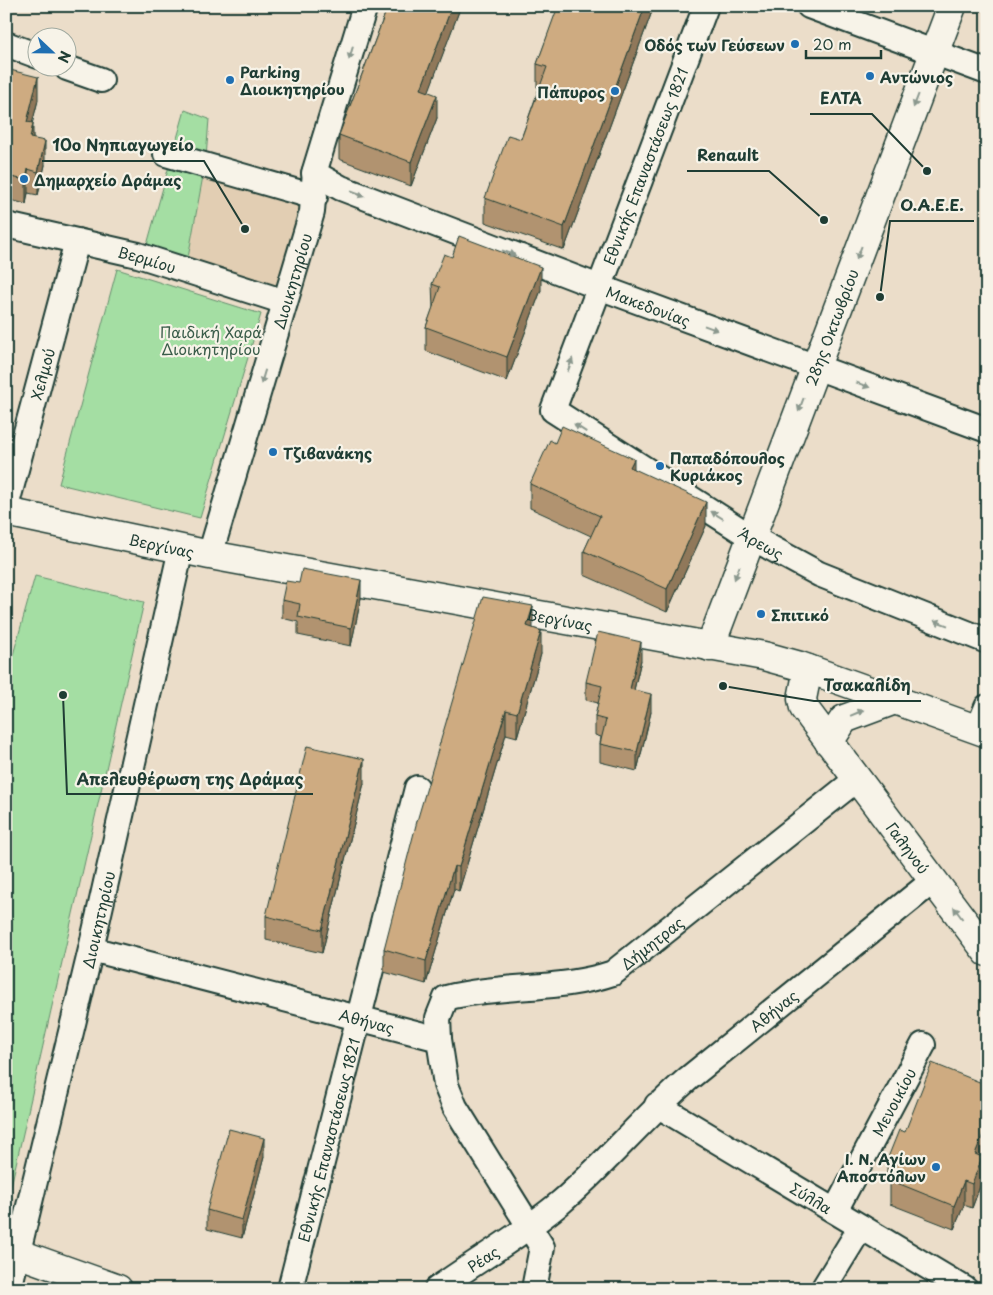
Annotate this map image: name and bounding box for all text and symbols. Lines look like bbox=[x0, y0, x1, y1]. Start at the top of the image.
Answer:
north arrow bbox=[28, 28, 78, 78]
scale bar bbox=[806, 28, 880, 60]
text: 20 m bbox=[813, 32, 852, 55]
place label: Οδός των Γεύσεων bbox=[644, 33, 785, 56]
marker: Οδός των Γεύσεων bbox=[789, 38, 801, 50]
one-way arrow bbox=[346, 45, 354, 60]
text: N bbox=[53, 48, 76, 66]
place label: Parking Διοικητηρίου bbox=[240, 60, 345, 100]
street label: Εθνικής Επαναστάσεως 1821 bbox=[597, 64, 693, 268]
place label: Αντώνιος bbox=[880, 65, 953, 88]
marker: Αντώνιος bbox=[864, 70, 876, 82]
marker: Parking Διοικητηρίου bbox=[224, 74, 236, 86]
place label: Πάπυρος bbox=[537, 80, 605, 103]
callout: ΕΛΤΑ bbox=[810, 83, 872, 114]
marker: Πάπυρος bbox=[609, 85, 621, 97]
text: ΕΛΤΑ bbox=[820, 85, 862, 109]
one-way arrow bbox=[912, 94, 920, 108]
callout: 10ο Νηπιαγωγείο bbox=[42, 130, 204, 161]
text: 10ο Νηπιαγωγείο bbox=[52, 132, 194, 156]
callout: Renault bbox=[687, 140, 769, 171]
text: Renault bbox=[697, 142, 759, 166]
place label: Δημαρχείο Δράμας bbox=[34, 168, 181, 191]
marker: Δημαρχείο Δράμας bbox=[18, 173, 30, 185]
one-way arrow bbox=[351, 190, 366, 198]
callout: Ο.Α.Ε.Ε. bbox=[890, 190, 974, 221]
text: Ο.Α.Ε.Ε. bbox=[900, 192, 964, 216]
street label: Διοικητηρίου bbox=[266, 230, 317, 332]
street label: Βερμίου bbox=[116, 239, 179, 278]
one-way arrow bbox=[855, 246, 863, 261]
one-way arrow bbox=[502, 249, 517, 257]
street label: 28ης Οκτωβρίου bbox=[798, 265, 863, 389]
street label: Μακεδονίας bbox=[603, 279, 694, 331]
park label: Παιδική Χαρά Διοικητηρίου bbox=[160, 320, 262, 360]
one-way arrow bbox=[703, 325, 718, 332]
street label: Χελμού bbox=[24, 345, 60, 402]
one-way arrow bbox=[566, 357, 574, 372]
one-way arrow bbox=[259, 370, 267, 385]
one-way arrow bbox=[856, 381, 871, 389]
one-way arrow bbox=[797, 398, 805, 412]
one-way arrow bbox=[573, 423, 586, 433]
place label: Τζιβανάκης bbox=[283, 441, 372, 464]
marker: Τζιβανάκης bbox=[267, 446, 279, 458]
place label: Παπαδόπουλος Κυριάκος bbox=[670, 446, 785, 486]
marker: Παπαδόπουλος Κυριάκος bbox=[654, 460, 666, 472]
one-way arrow bbox=[710, 510, 723, 520]
street label: Άρεως bbox=[734, 521, 788, 564]
street label: Βεργίνας bbox=[127, 527, 197, 563]
one-way arrow bbox=[733, 566, 741, 580]
street label: Βεργίνας bbox=[525, 602, 595, 636]
place label: Σπιτικό bbox=[771, 603, 829, 626]
marker: Σπιτικό bbox=[755, 608, 767, 620]
one-way arrow bbox=[934, 619, 948, 627]
callout: Τσακαλίδη bbox=[814, 670, 921, 701]
text: Τσακαλίδη bbox=[823, 672, 911, 696]
one-way arrow bbox=[850, 709, 864, 717]
callout: Απελευθέρωση της Δράμας bbox=[67, 763, 313, 794]
text: Απελευθέρωση της Δράμας bbox=[77, 766, 304, 790]
street label: Γαληνού bbox=[881, 817, 936, 878]
street label: Διοικητηρίου bbox=[75, 869, 120, 970]
one-way arrow bbox=[953, 906, 963, 920]
street label: Δήμητρας bbox=[615, 910, 688, 975]
street label: Αθήνας bbox=[744, 983, 802, 1037]
street label: Αθήνας bbox=[337, 1002, 397, 1039]
street label: Εθνικής Επαναστάσεως 1821 bbox=[291, 1035, 365, 1244]
street label: Μενοικίου bbox=[865, 1063, 921, 1140]
place label: Ι. Ν. Αγίων Αποστόλων bbox=[837, 1147, 926, 1187]
marker: Ι. Ν. Αγίων Αποστόλων bbox=[930, 1161, 942, 1173]
street label: Σύλλα bbox=[786, 1176, 837, 1219]
street label: Ρέας bbox=[462, 1239, 503, 1277]

